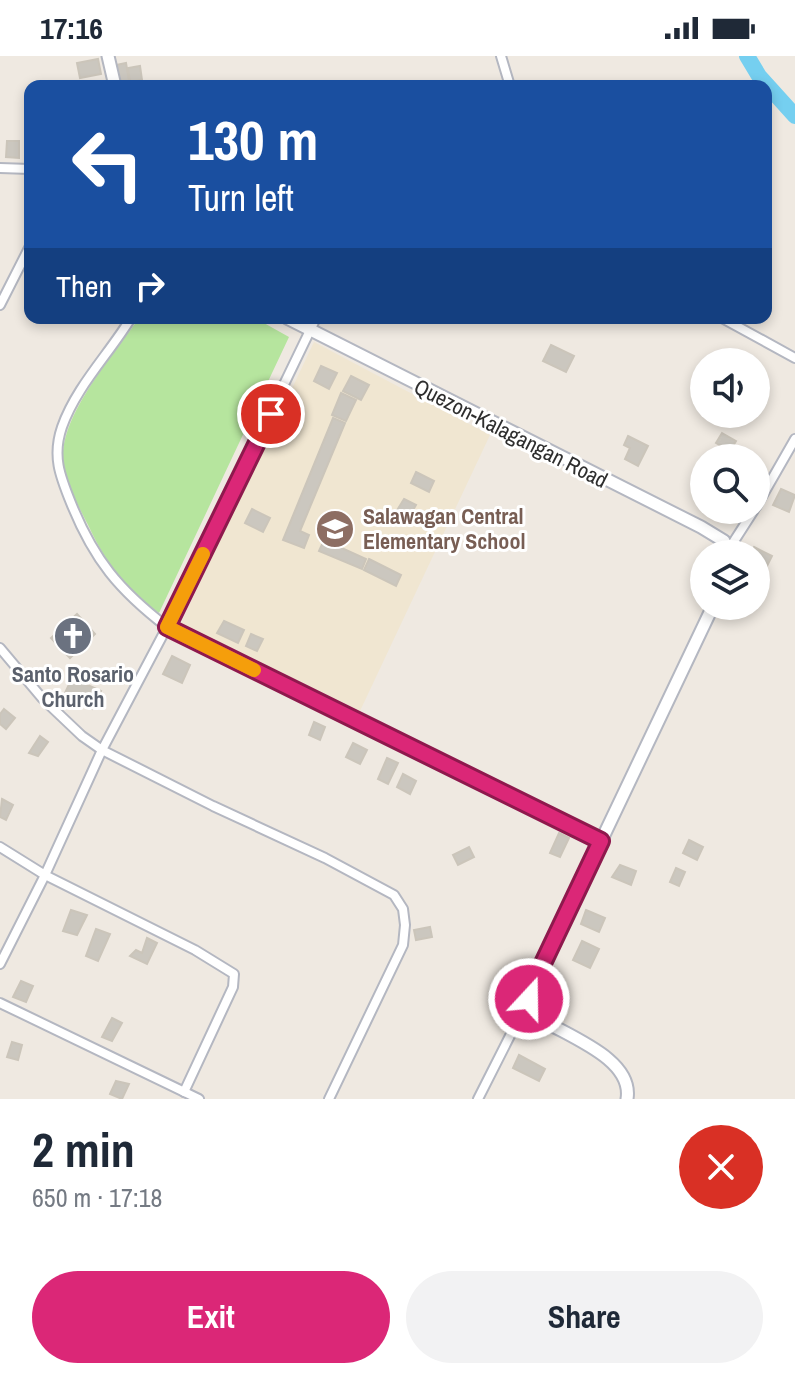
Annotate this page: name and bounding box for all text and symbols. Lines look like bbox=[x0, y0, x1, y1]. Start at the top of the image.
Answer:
text: 17:16 bbox=[40, 8, 103, 48]
text: 130 m bbox=[188, 102, 318, 177]
icon: left bbox=[56, 112, 160, 216]
text: Turn left bbox=[188, 174, 294, 222]
icon: right bbox=[128, 264, 172, 308]
text: Then bbox=[56, 266, 112, 306]
map controls bbox=[690, 348, 770, 620]
button: sound bbox=[690, 348, 770, 428]
street label: Quezon-Kalagangan Road bbox=[409, 371, 613, 495]
pin bbox=[237, 380, 305, 448]
icon: arrive bbox=[249, 392, 293, 436]
button: search bbox=[690, 444, 770, 524]
place label: Salawagan Central Elementary School bbox=[363, 501, 525, 556]
school or university icon: Salawagan Central Elementary School bbox=[314, 508, 356, 550]
button: layers bbox=[690, 540, 770, 620]
church icon: Santo Rosario Church bbox=[52, 615, 94, 657]
place label: Santo Rosario Church bbox=[12, 659, 134, 714]
position arrow bbox=[487, 957, 571, 1041]
text: 2 min bbox=[32, 1117, 135, 1182]
button: close bbox=[679, 1125, 763, 1209]
text: 650 m · 17:18 bbox=[32, 1180, 162, 1215]
button: Exit bbox=[32, 1271, 390, 1363]
button: Share bbox=[406, 1271, 763, 1363]

